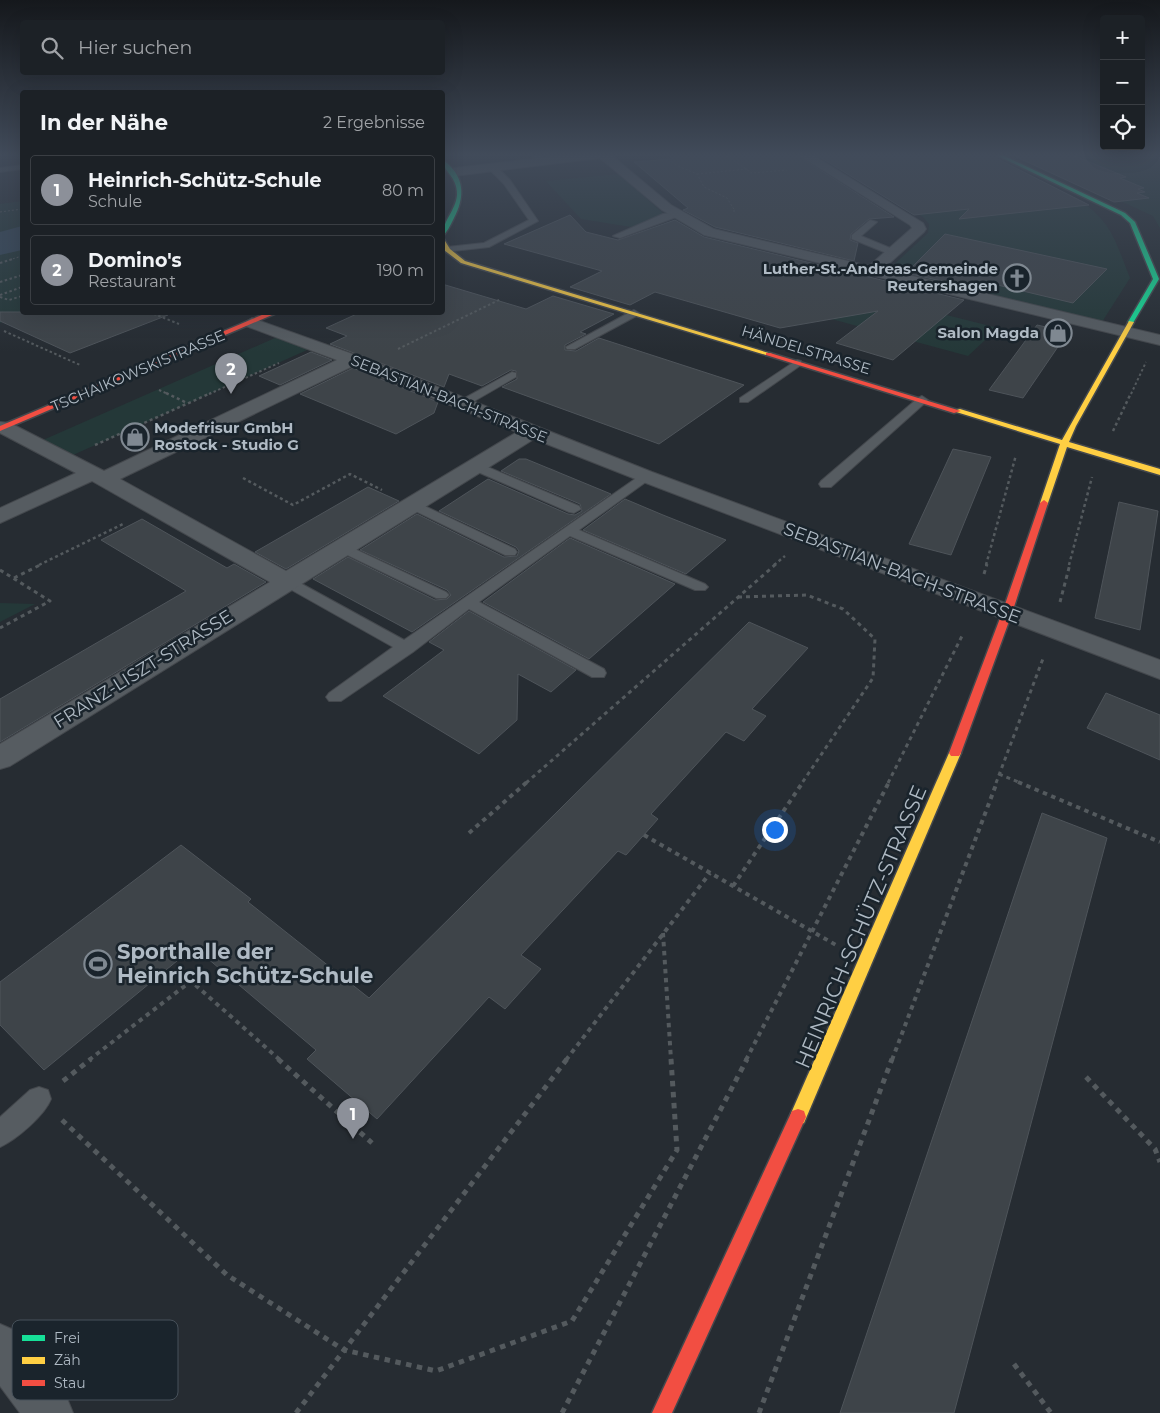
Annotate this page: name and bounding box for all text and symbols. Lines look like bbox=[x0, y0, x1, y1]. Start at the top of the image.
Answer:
map controls bbox=[1100, 15, 1145, 150]
button: + bbox=[1100, 15, 1145, 60]
search box bbox=[20, 20, 445, 75]
icon: search bbox=[38, 34, 66, 62]
text: Hier suchen bbox=[78, 36, 192, 59]
button: − bbox=[1100, 60, 1145, 105]
button: locate bbox=[1100, 105, 1145, 150]
text: In der Nähe bbox=[40, 110, 168, 135]
text: 2 Ergebnisse bbox=[323, 113, 425, 132]
text: Heinrich-Schütz-Schule bbox=[88, 169, 321, 192]
text: 1 bbox=[54, 181, 60, 200]
text: 80 m bbox=[382, 181, 424, 200]
text: Schule bbox=[88, 192, 142, 211]
text: Domino's bbox=[88, 249, 182, 272]
place label: Luther-St.-Andreas-Gemeinde Reutershagen bbox=[763, 259, 998, 295]
text: 2 bbox=[52, 261, 62, 280]
text: 190 m bbox=[377, 261, 424, 280]
church icon: Luther-St.-Andreas-Gemeinde Reutershagen bbox=[1002, 263, 1032, 293]
text: Restaurant bbox=[88, 272, 176, 291]
shop icon: Salon Magda bbox=[1043, 318, 1073, 348]
street label: HÄNDELSTRASSE bbox=[739, 321, 873, 378]
place label: Salon Magda bbox=[937, 323, 1039, 342]
street label: TSCHAIKOWSKISTRASSE bbox=[48, 325, 227, 416]
street label: SEBASTIAN-BACH-STRASSE bbox=[348, 350, 550, 447]
pin: 2 bbox=[215, 353, 247, 394]
place label: Modefrisur GmbH Rostock - Studio G bbox=[154, 418, 299, 454]
shop icon: Modefrisur GmbH Rostock - Studio G bbox=[120, 422, 150, 452]
street label: SEBASTIAN-BACH-STRASSE bbox=[780, 518, 1024, 628]
street label: FRANZ-LISZT-STRASSE bbox=[50, 605, 236, 733]
street label: HEINRICH-SCHÜTZ-STRASSE bbox=[789, 782, 932, 1072]
your location bbox=[762, 817, 788, 843]
place label: Sporthalle der Heinrich Schütz-Schule bbox=[117, 939, 373, 988]
sports icon: Sporthalle der Heinrich Schütz-Schule bbox=[83, 949, 113, 979]
pin: 1 bbox=[337, 1098, 369, 1139]
legend bbox=[12, 1320, 178, 1400]
text: Frei bbox=[54, 1329, 80, 1347]
text: Zäh bbox=[54, 1351, 81, 1369]
text: Stau bbox=[54, 1374, 86, 1392]

